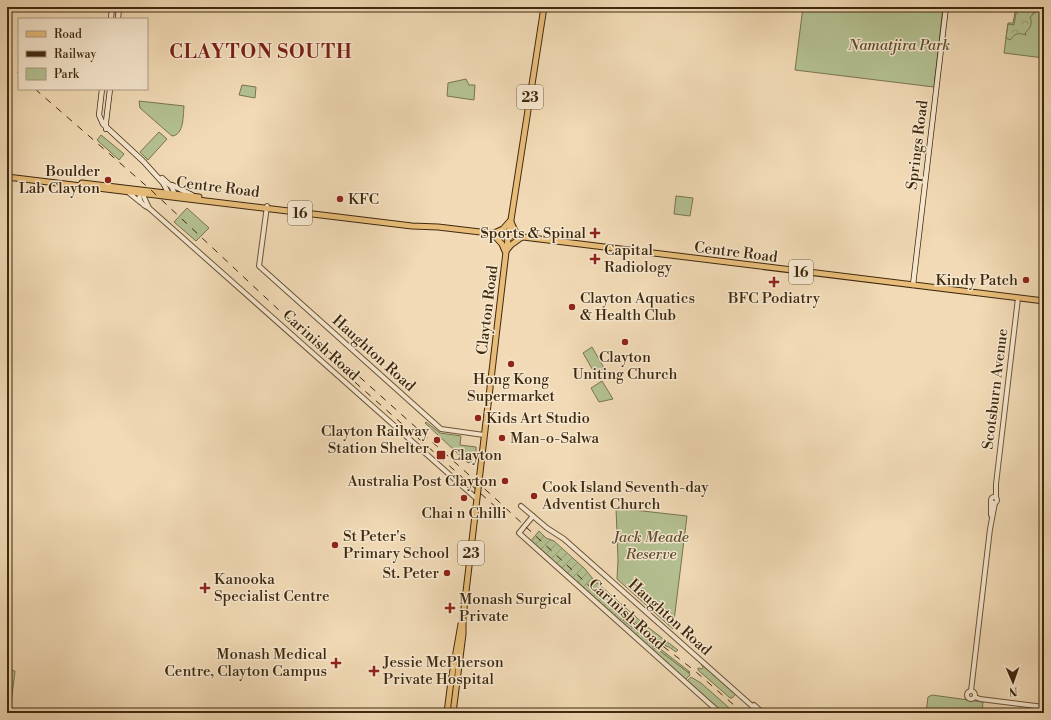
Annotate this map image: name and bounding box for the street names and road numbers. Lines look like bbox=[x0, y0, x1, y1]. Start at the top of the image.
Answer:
road number: 23 bbox=[517, 85, 543, 109]
street label: Springs Road bbox=[903, 99, 932, 191]
street label: Centre Road bbox=[175, 173, 261, 202]
road number: 16 bbox=[288, 201, 312, 225]
street label: Centre Road bbox=[693, 238, 779, 267]
road number: 16 bbox=[789, 260, 813, 284]
street label: Clayton Road bbox=[473, 264, 502, 356]
street label: Carinish Road bbox=[278, 306, 363, 385]
street label: Haughton Road bbox=[328, 311, 419, 396]
street label: Scotsburn Avenue bbox=[979, 328, 1012, 451]
road number: 23 bbox=[458, 541, 484, 565]
street label: Carinish Road bbox=[584, 575, 669, 654]
street label: Haughton Road bbox=[624, 575, 715, 660]

